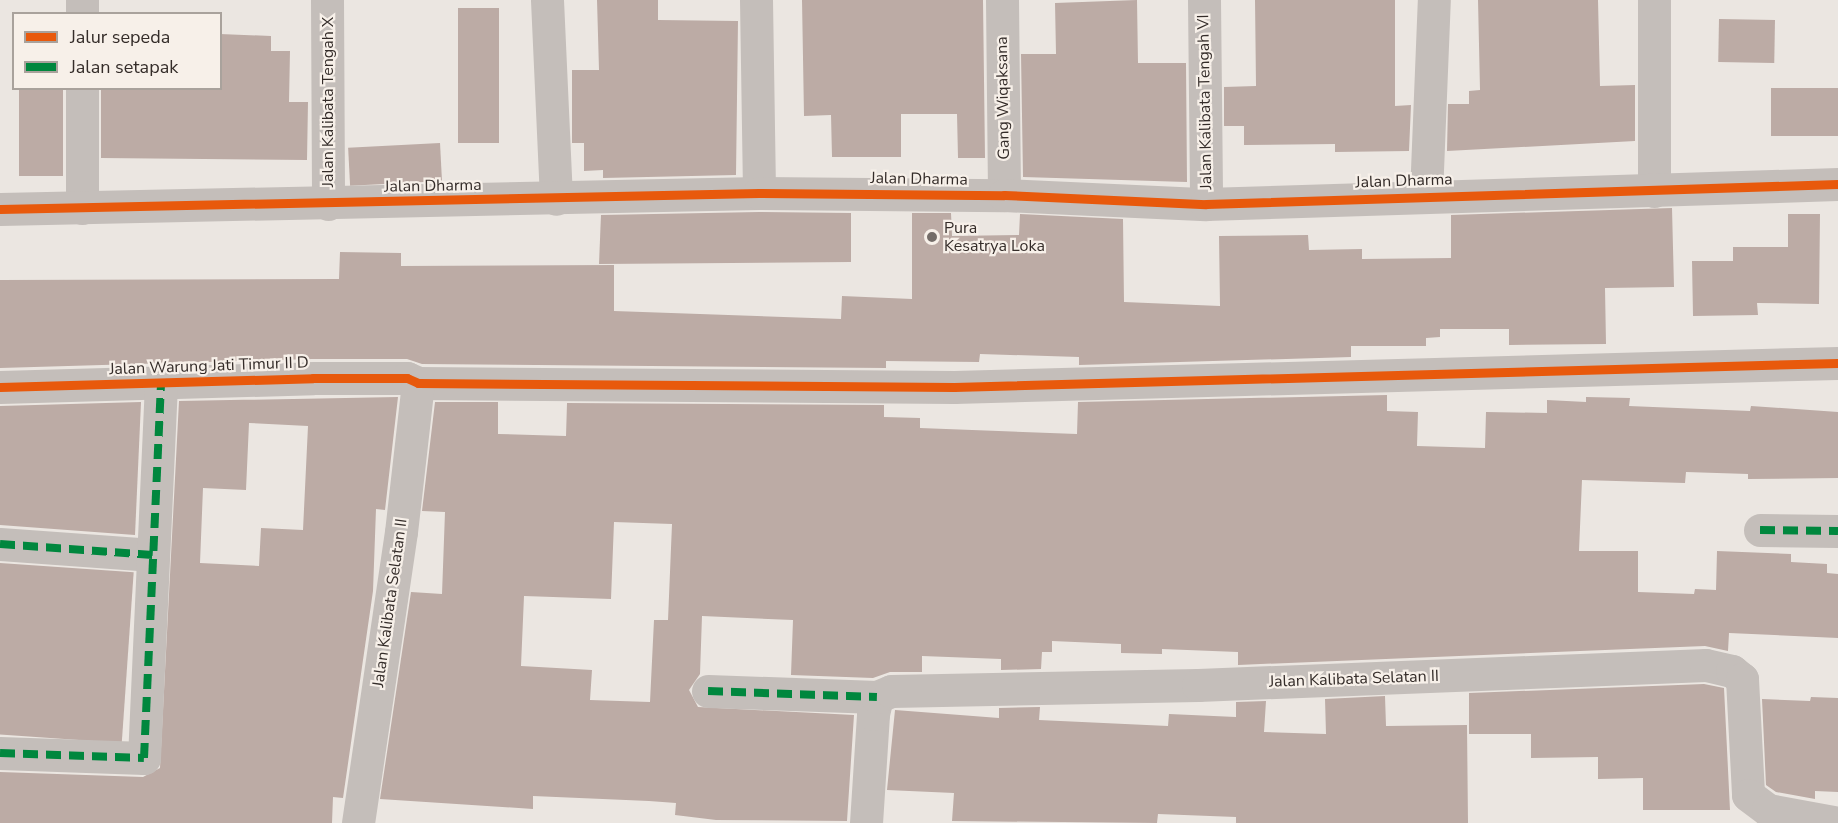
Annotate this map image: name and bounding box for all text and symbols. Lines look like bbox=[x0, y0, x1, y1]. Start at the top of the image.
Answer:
legend bbox=[12, 12, 222, 90]
street label: Jalan Kalibata Tengah VI bbox=[1194, 14, 1216, 190]
street label: Jalan Kalibata Tengah X bbox=[318, 17, 338, 187]
text: Jalur sepeda bbox=[70, 25, 170, 49]
street label: Gang Wiqaksana bbox=[992, 36, 1014, 160]
text: Jalan setapak bbox=[70, 55, 178, 79]
street label: Jalan Dharma bbox=[870, 169, 968, 189]
street label: Jalan Dharma bbox=[1355, 170, 1453, 192]
street label: Jalan Dharma bbox=[384, 176, 482, 196]
place label: Pura Kesatrya Loka bbox=[944, 218, 1045, 256]
marker: Pura Kesatrya Loka bbox=[925, 230, 939, 244]
street label: Jalan Warung Jati Timur II D bbox=[109, 353, 309, 379]
street label: Jalan Kalibata Selatan II bbox=[369, 517, 411, 689]
street label: Jalan Kalibata Selatan II bbox=[1269, 666, 1439, 692]

